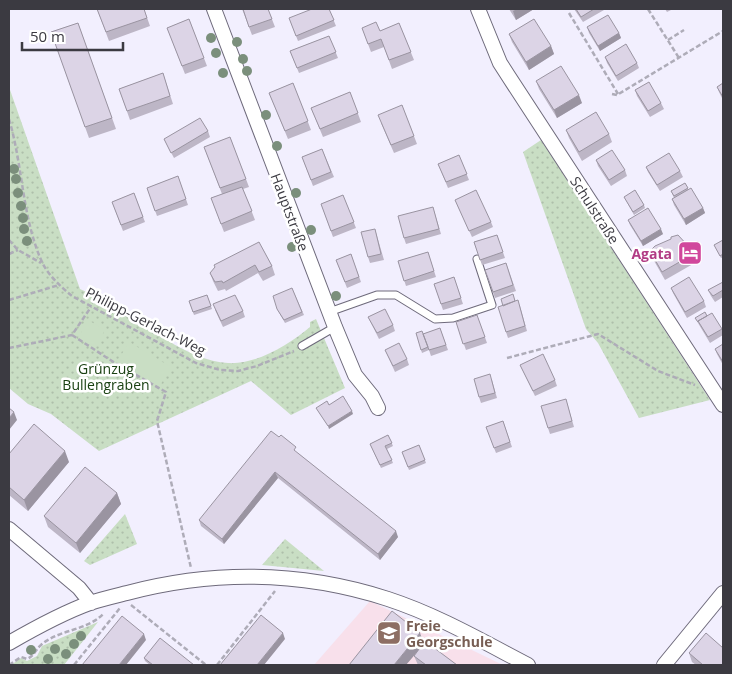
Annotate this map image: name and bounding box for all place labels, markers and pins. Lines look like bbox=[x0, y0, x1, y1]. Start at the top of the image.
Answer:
hotel icon: Agata bbox=[677, 240, 703, 266]
place label: Agata bbox=[631, 244, 672, 263]
place label: Freie Georgschule bbox=[406, 616, 492, 651]
school or university icon: Freie Georgschule bbox=[376, 620, 402, 646]

